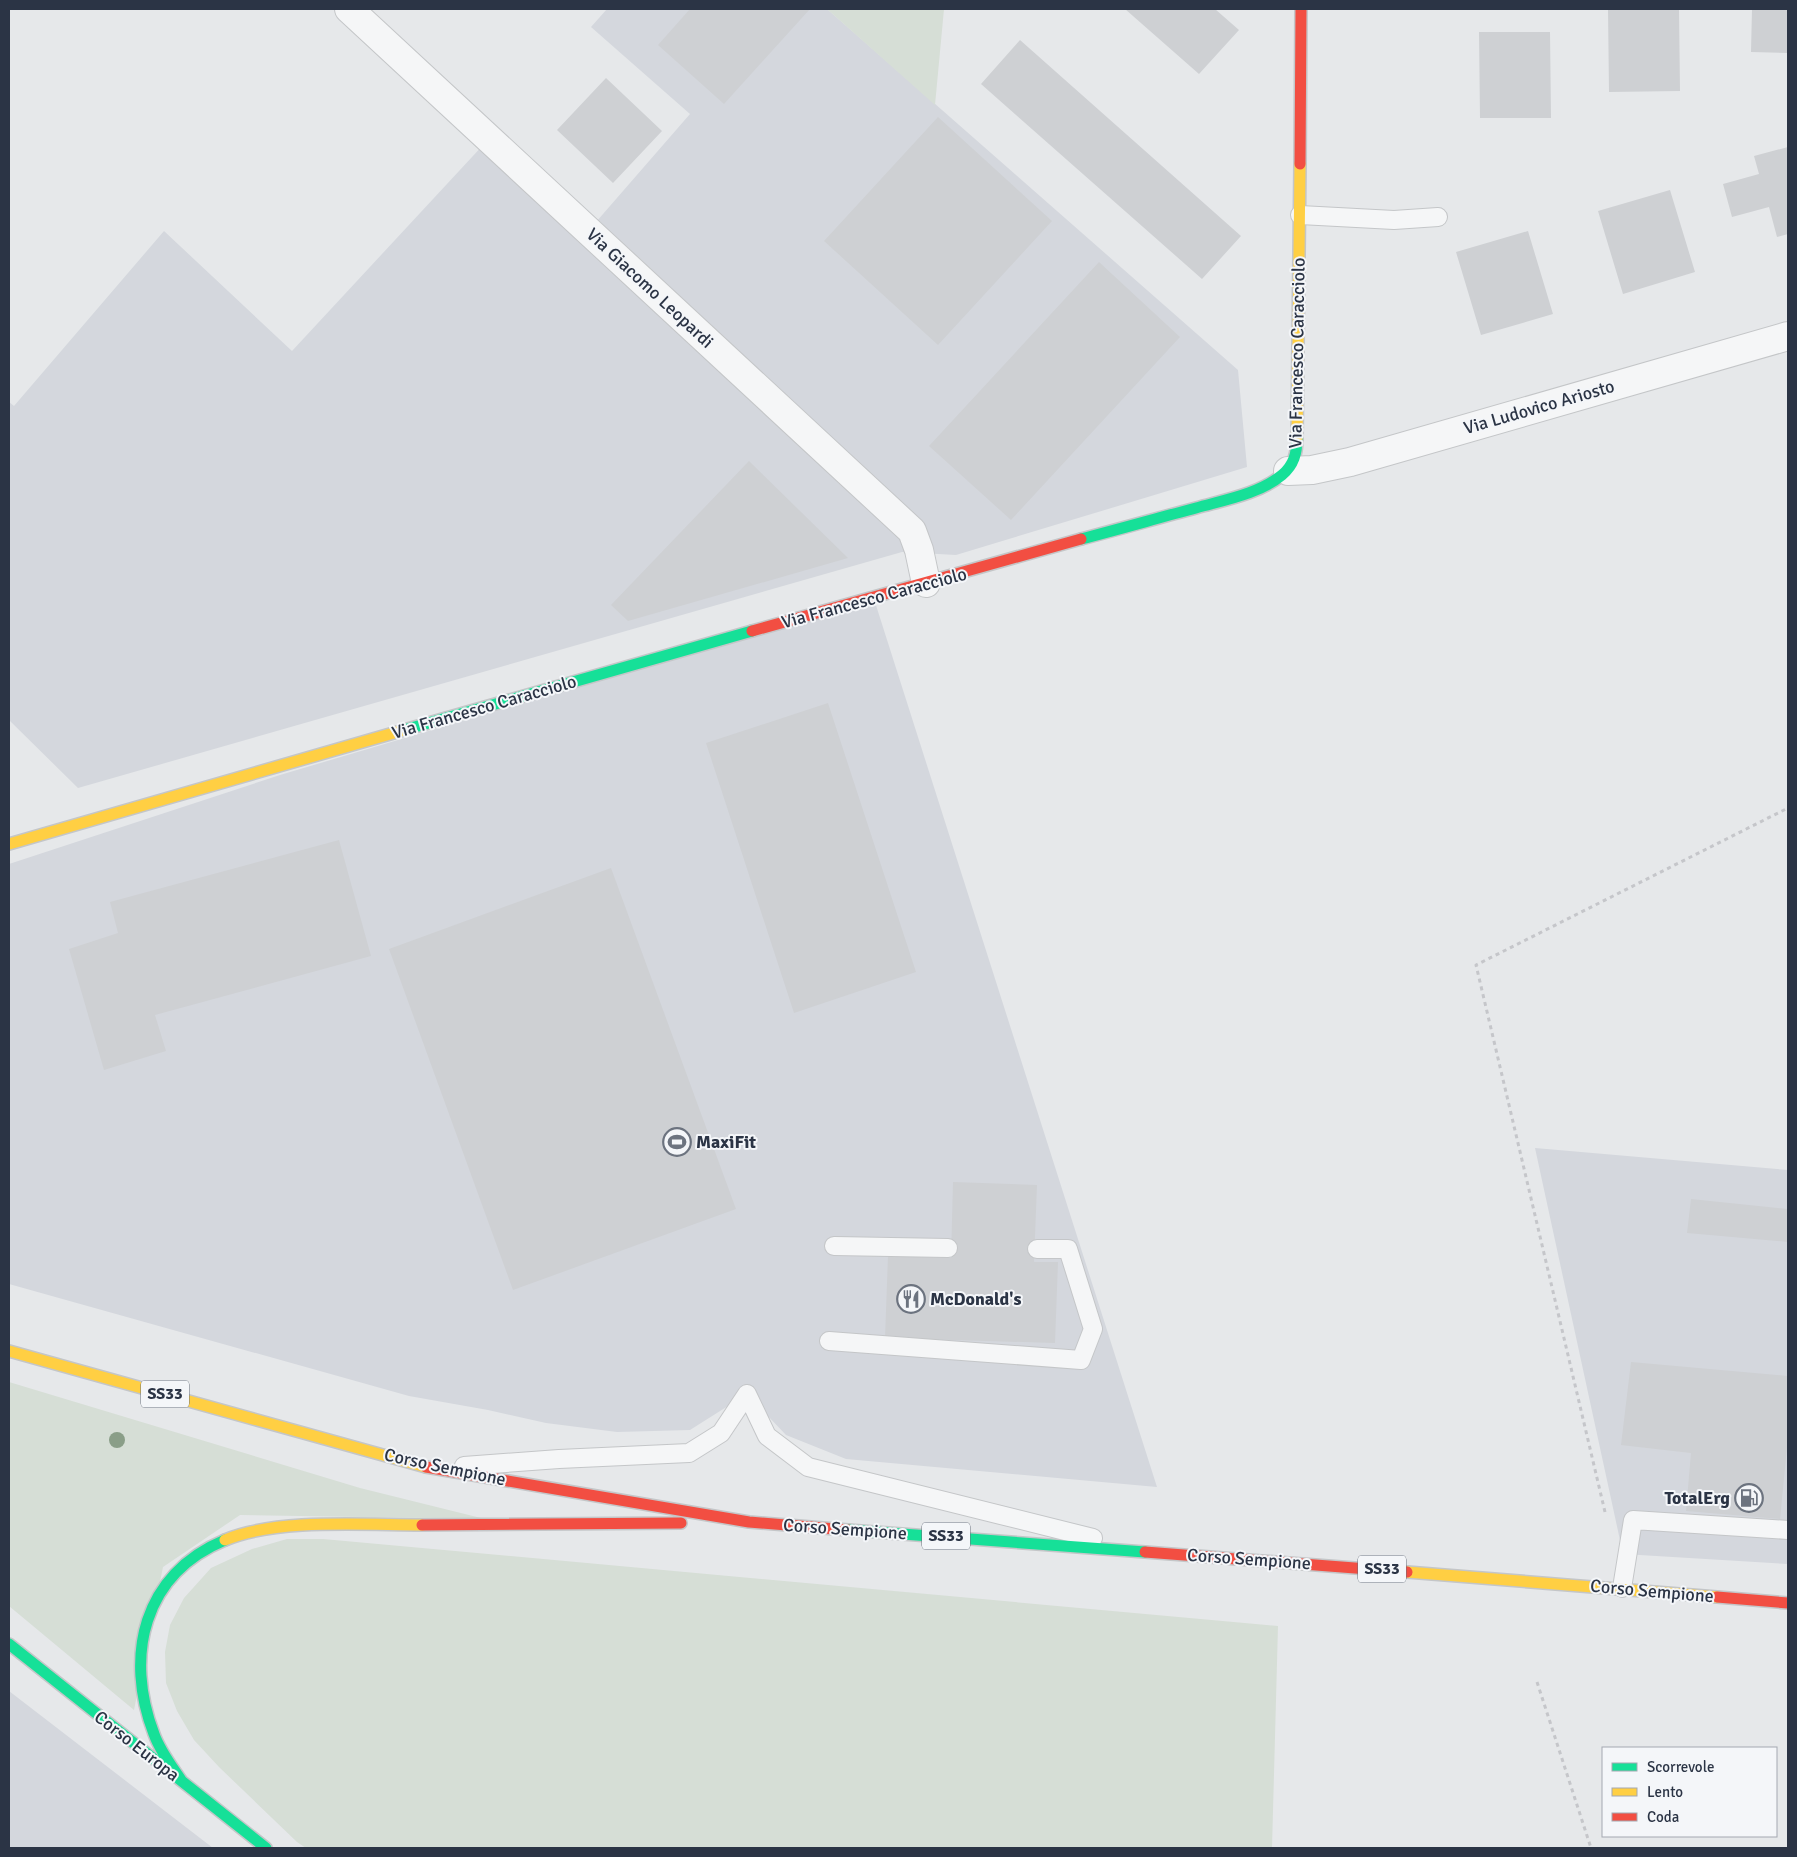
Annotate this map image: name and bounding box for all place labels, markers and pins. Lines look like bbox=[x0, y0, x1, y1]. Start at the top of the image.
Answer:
sports icon: MaxiFit bbox=[662, 1127, 692, 1157]
place label: MaxiFit bbox=[696, 1131, 756, 1153]
restaurant icon: McDonald's bbox=[896, 1284, 926, 1314]
place label: McDonald's bbox=[930, 1288, 1021, 1310]
fuel station icon: TotalErg bbox=[1734, 1483, 1764, 1513]
place label: TotalErg bbox=[1664, 1487, 1730, 1509]

